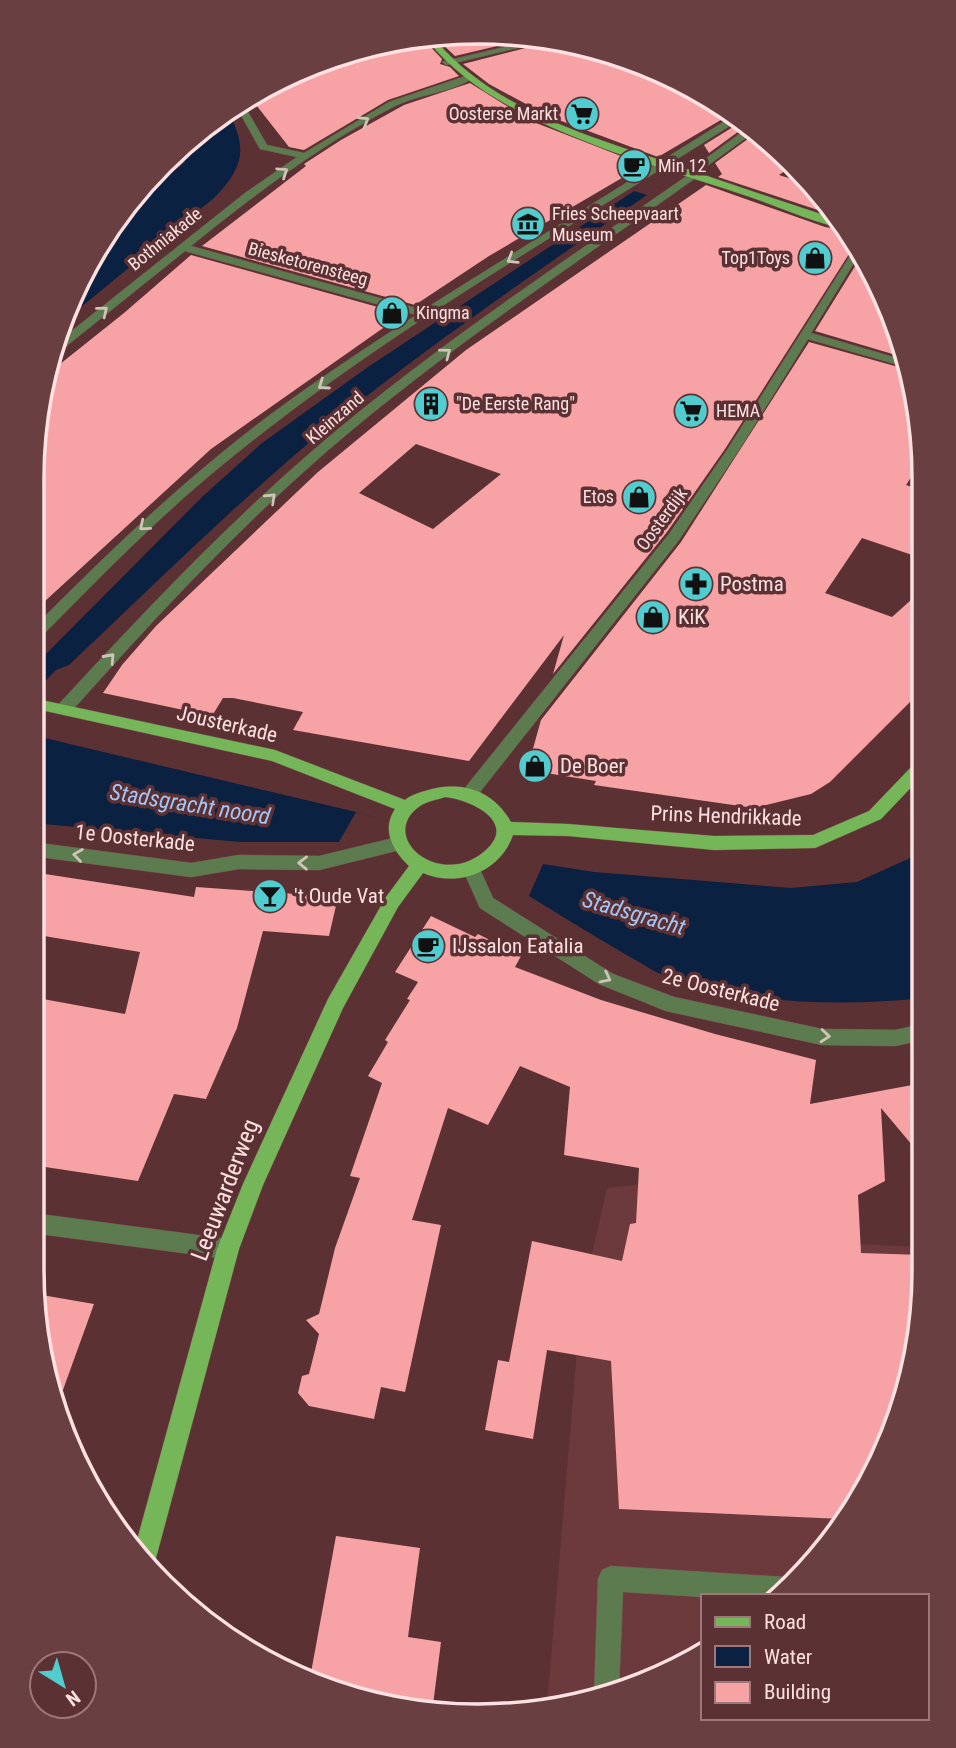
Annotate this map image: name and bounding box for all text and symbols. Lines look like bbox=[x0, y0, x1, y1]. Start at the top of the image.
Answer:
supermarket icon: Oosterse Markt bbox=[563, 95, 601, 133]
place label: Oosterse Markt bbox=[449, 103, 558, 124]
one-way arrow bbox=[356, 116, 369, 129]
cafe icon: Min 12 bbox=[615, 147, 653, 185]
place label: Min 12 bbox=[658, 155, 706, 176]
one-way arrow bbox=[275, 168, 288, 180]
street label: Bothniakade bbox=[124, 203, 206, 275]
place label: Fries Scheepvaart Museum bbox=[552, 203, 679, 245]
museum icon: Fries Scheepvaart Museum bbox=[509, 205, 547, 243]
street label: Biesketorensteeg bbox=[246, 237, 370, 290]
shop icon: Top1Toys bbox=[796, 239, 834, 277]
place label: Top1Toys bbox=[722, 247, 790, 268]
one-way arrow bbox=[507, 250, 520, 263]
shop icon: Kingma bbox=[373, 294, 411, 332]
place label: Kingma bbox=[416, 302, 470, 323]
one-way arrow bbox=[96, 307, 108, 320]
one-way arrow bbox=[438, 349, 451, 361]
one-way arrow bbox=[318, 377, 331, 389]
building icon: "De Eerste Rang" bbox=[412, 385, 450, 423]
street label: Kleinzand bbox=[302, 387, 368, 448]
supermarket icon: HEMA bbox=[672, 392, 710, 430]
place label: "De Eerste Rang" bbox=[456, 393, 575, 414]
place label: HEMA bbox=[716, 400, 761, 421]
shop icon: Etos bbox=[620, 478, 658, 516]
street label: Oosterdijk bbox=[632, 483, 691, 554]
place label: Etos bbox=[583, 486, 614, 507]
one-way arrow bbox=[263, 493, 276, 506]
one-way arrow bbox=[140, 517, 152, 530]
pharmacy icon: Postma bbox=[677, 565, 715, 603]
place label: Postma bbox=[720, 572, 784, 596]
shop icon: KiK bbox=[634, 598, 672, 636]
place label: KiK bbox=[678, 605, 706, 629]
one-way arrow bbox=[101, 653, 114, 666]
street label: Jousterkade bbox=[174, 701, 280, 747]
shop icon: De Boer bbox=[516, 747, 554, 785]
place label: De Boer bbox=[560, 754, 625, 778]
water label: Stadsgracht noord bbox=[108, 778, 273, 831]
street label: Prins Hendrikkade bbox=[650, 801, 802, 831]
street label: 1e Oosterkade bbox=[74, 820, 196, 856]
one-way arrow bbox=[72, 848, 84, 863]
one-way arrow bbox=[298, 855, 308, 871]
bar icon: 't Oude Vat bbox=[251, 877, 289, 915]
place label: 't Oude Vat bbox=[294, 884, 384, 908]
water label: Stadsgracht bbox=[579, 886, 689, 941]
cafe icon: IJssalon Eatalia bbox=[409, 927, 447, 965]
place label: IJssalon Eatalia bbox=[452, 934, 583, 958]
street label: 2e Oosterkade bbox=[660, 964, 782, 1016]
one-way arrow bbox=[599, 969, 612, 983]
one-way arrow bbox=[820, 1028, 831, 1043]
street label: Leeuwarderweg bbox=[185, 1115, 265, 1265]
legend bbox=[701, 1594, 928, 1720]
text: Road bbox=[764, 1610, 806, 1634]
text: Water bbox=[764, 1645, 812, 1669]
north arrow bbox=[28, 1650, 98, 1720]
text: Building bbox=[764, 1680, 831, 1704]
text: N bbox=[61, 1685, 84, 1711]

